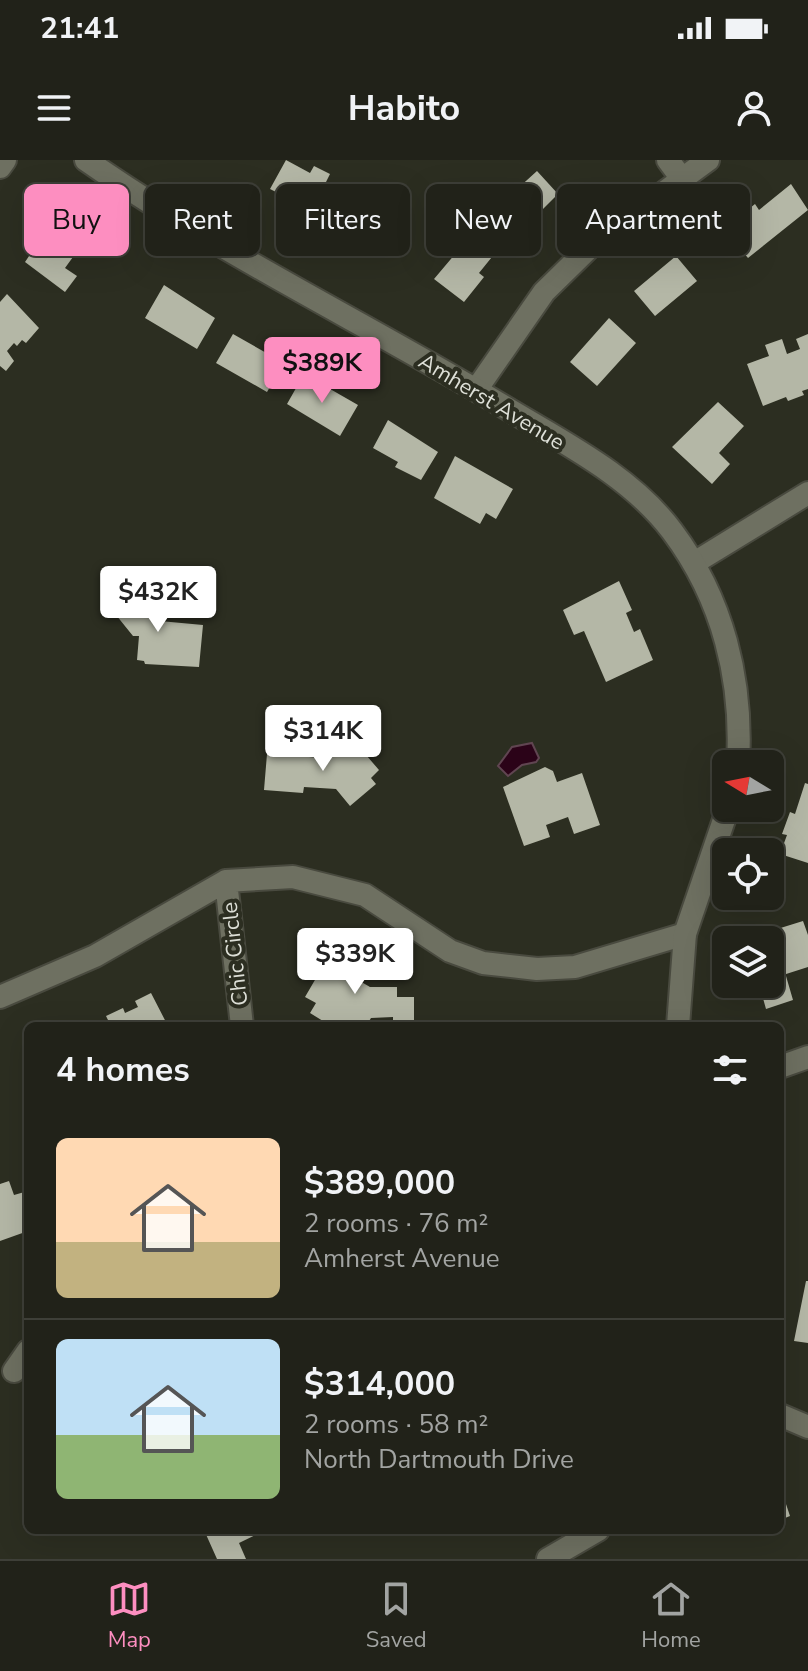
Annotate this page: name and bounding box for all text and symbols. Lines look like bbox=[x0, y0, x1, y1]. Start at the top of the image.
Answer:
text: 21:41 bbox=[40, 8, 119, 49]
text: Habito bbox=[348, 84, 460, 133]
icon: menu bbox=[32, 86, 76, 130]
icon: person bbox=[732, 86, 776, 130]
chip: Buy bbox=[24, 184, 129, 256]
chip: Rent bbox=[145, 184, 260, 256]
chip: Filters bbox=[276, 184, 410, 256]
chip: New bbox=[426, 184, 541, 256]
chip: Apartment bbox=[557, 184, 750, 256]
pin: $389K bbox=[266, 337, 378, 405]
text: $389K bbox=[282, 345, 362, 380]
street label: Amherst Avenue bbox=[413, 346, 570, 457]
pin: $432K bbox=[102, 566, 214, 634]
text: $432K bbox=[118, 574, 198, 609]
pin: $314K bbox=[267, 705, 379, 773]
text: $314K bbox=[283, 713, 363, 748]
north arrow bbox=[712, 750, 784, 822]
map controls bbox=[712, 750, 784, 998]
button: locate bbox=[712, 838, 784, 910]
street label: Chic Circle bbox=[215, 901, 255, 1007]
button: layers bbox=[712, 926, 784, 998]
pin: $339K bbox=[299, 928, 411, 996]
text: $339K bbox=[315, 936, 395, 971]
text: 4 homes bbox=[56, 1047, 190, 1093]
icon: filters bbox=[708, 1048, 752, 1092]
text: $389,000 bbox=[304, 1160, 455, 1206]
icon: home bbox=[120, 1170, 216, 1266]
text: 2 rooms · 76 m² bbox=[304, 1206, 488, 1241]
text: Amherst Avenue bbox=[304, 1241, 500, 1276]
text: $314,000 bbox=[304, 1361, 455, 1407]
icon: home bbox=[120, 1371, 216, 1467]
text: 2 rooms · 58 m² bbox=[304, 1407, 488, 1442]
text: North Dartmouth Drive bbox=[304, 1442, 574, 1477]
tab: Map bbox=[107, 1577, 151, 1655]
tab: Saved bbox=[366, 1577, 427, 1655]
tab: Home bbox=[641, 1577, 701, 1655]

